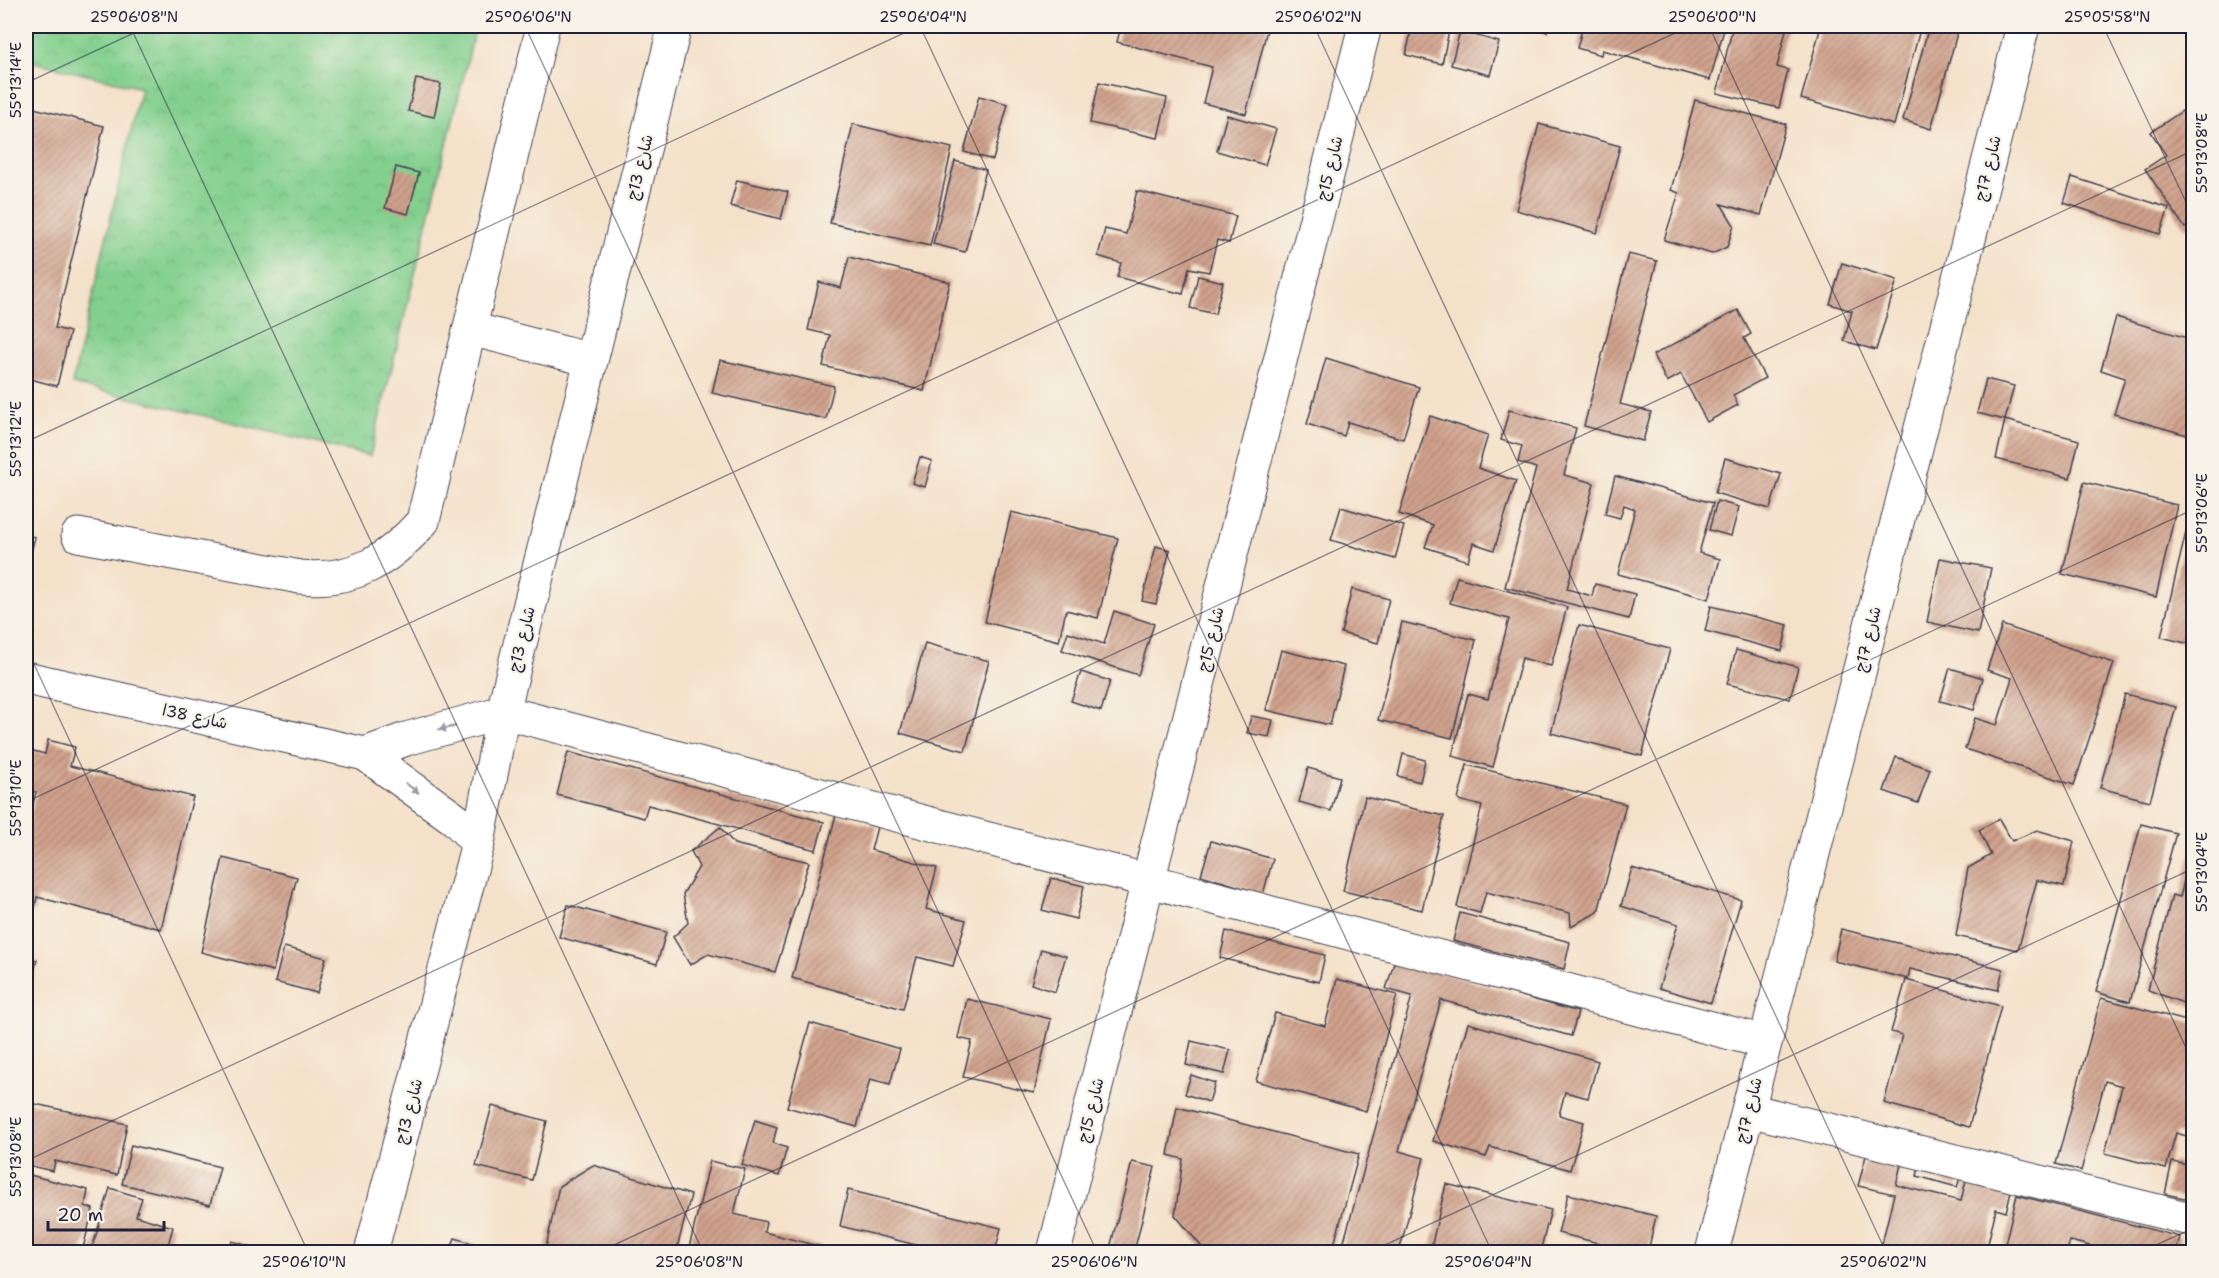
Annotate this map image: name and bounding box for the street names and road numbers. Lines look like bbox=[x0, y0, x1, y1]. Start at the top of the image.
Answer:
street label: شارع 13ج bbox=[621, 132, 659, 202]
street label: شارع 15ج bbox=[1311, 133, 1349, 203]
street label: شارع 17ج bbox=[1969, 133, 2007, 203]
street label: شارع 13ج bbox=[503, 604, 541, 674]
street label: شارع 15ج bbox=[1192, 604, 1230, 674]
street label: شارع 17ج bbox=[1849, 604, 1887, 674]
street label: شارع 38ا bbox=[160, 699, 229, 735]
street label: شارع 15ج bbox=[1072, 1075, 1110, 1145]
street label: شارع 17ج bbox=[1730, 1075, 1768, 1145]
street label: شارع 13ج bbox=[390, 1076, 428, 1146]

